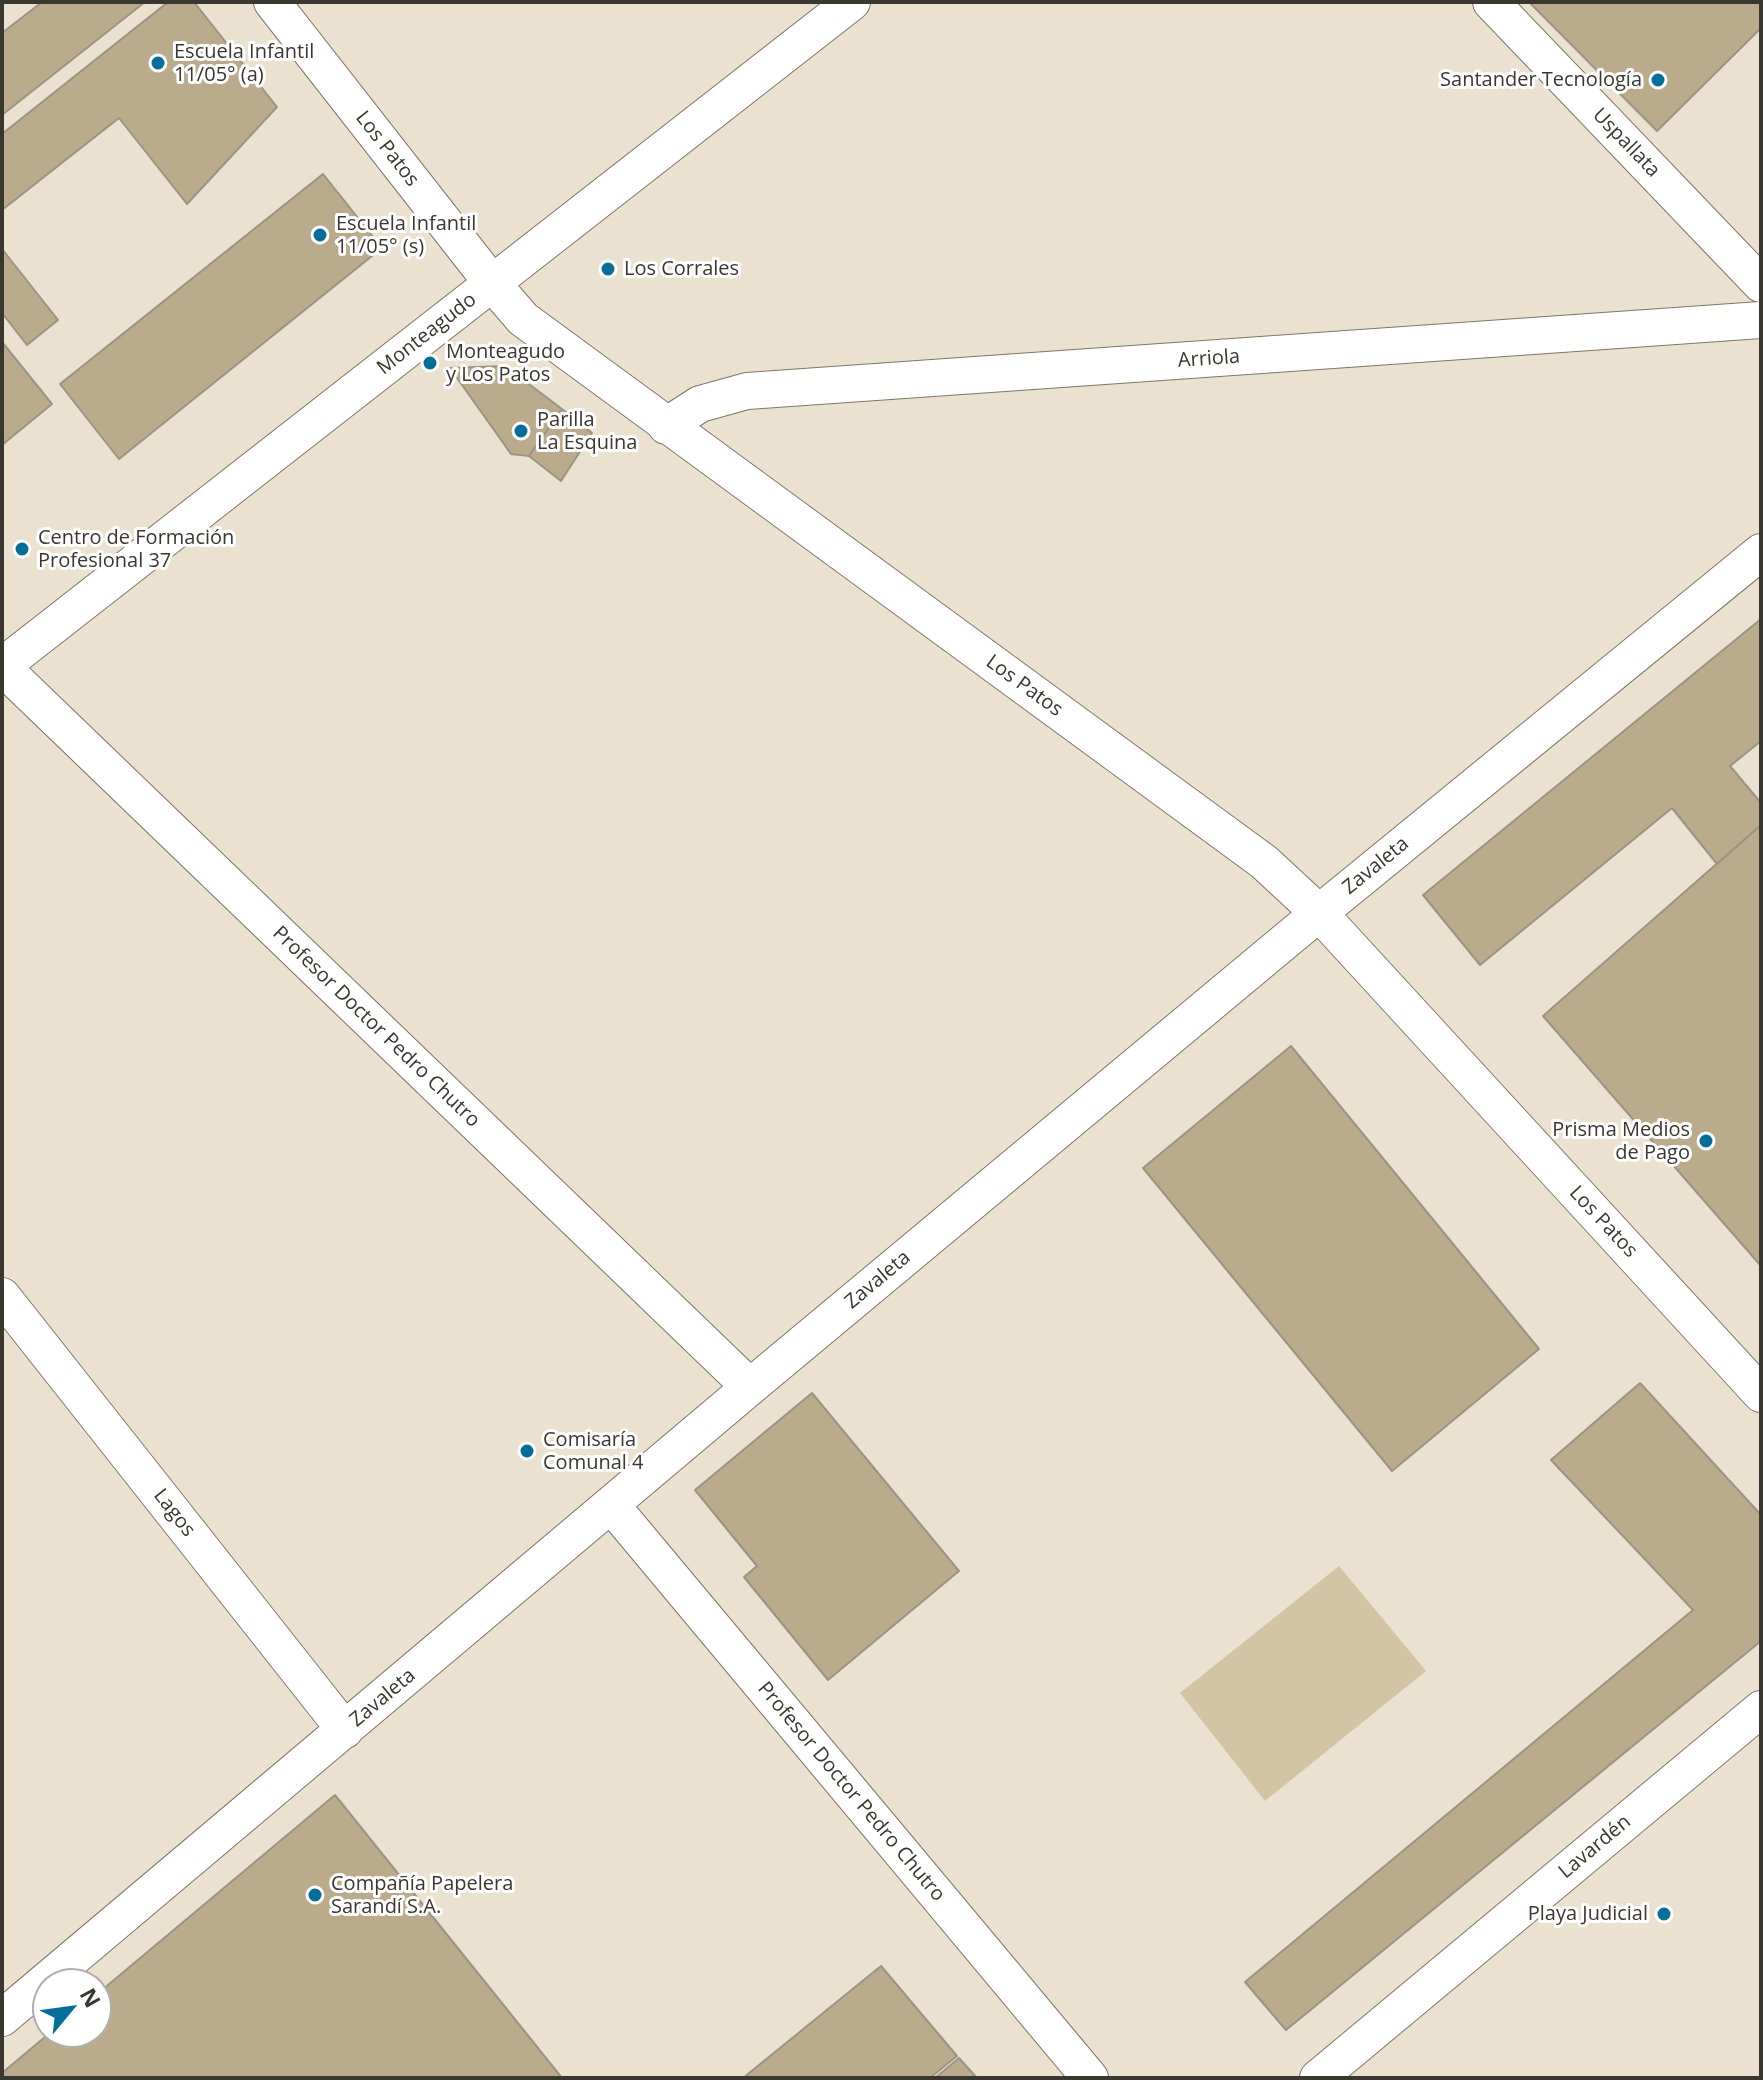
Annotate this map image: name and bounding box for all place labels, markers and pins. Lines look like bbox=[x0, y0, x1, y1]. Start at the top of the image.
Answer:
place label: Escuela Infantil 11/05° (a) bbox=[174, 40, 314, 87]
marker: Escuela Infantil 11/05° (a) bbox=[149, 54, 167, 72]
place label: Santander Tecnología bbox=[1440, 68, 1642, 92]
marker: Santander Tecnología bbox=[1649, 71, 1667, 89]
place label: Escuela Infantil 11/05° (s) bbox=[336, 212, 476, 259]
marker: Escuela Infantil 11/05° (s) bbox=[311, 226, 329, 244]
place label: Los Corrales bbox=[624, 257, 739, 281]
marker: Los Corrales bbox=[599, 260, 617, 278]
place label: Monteagudo y Los Patos bbox=[446, 340, 565, 387]
marker: Monteagudo y Los Patos bbox=[421, 354, 439, 372]
place label: Parilla La Esquina bbox=[537, 408, 637, 455]
marker: Parilla La Esquina bbox=[512, 422, 530, 440]
place label: Centro de Formación Profesional 37 bbox=[38, 526, 234, 573]
marker: Centro de Formación Profesional 37 bbox=[13, 540, 31, 558]
place label: Prisma Medios de Pago bbox=[1552, 1118, 1690, 1165]
marker: Prisma Medios de Pago bbox=[1697, 1132, 1715, 1150]
place label: Comisaría Comunal 4 bbox=[543, 1428, 643, 1475]
marker: Comisaría Comunal 4 bbox=[518, 1442, 536, 1460]
place label: Compañía Papelera Sarandí S.A. bbox=[331, 1872, 513, 1919]
marker: Compañía Papelera Sarandí S.A. bbox=[306, 1886, 324, 1904]
place label: Playa Judicial bbox=[1528, 1902, 1648, 1926]
marker: Playa Judicial bbox=[1655, 1905, 1673, 1923]

